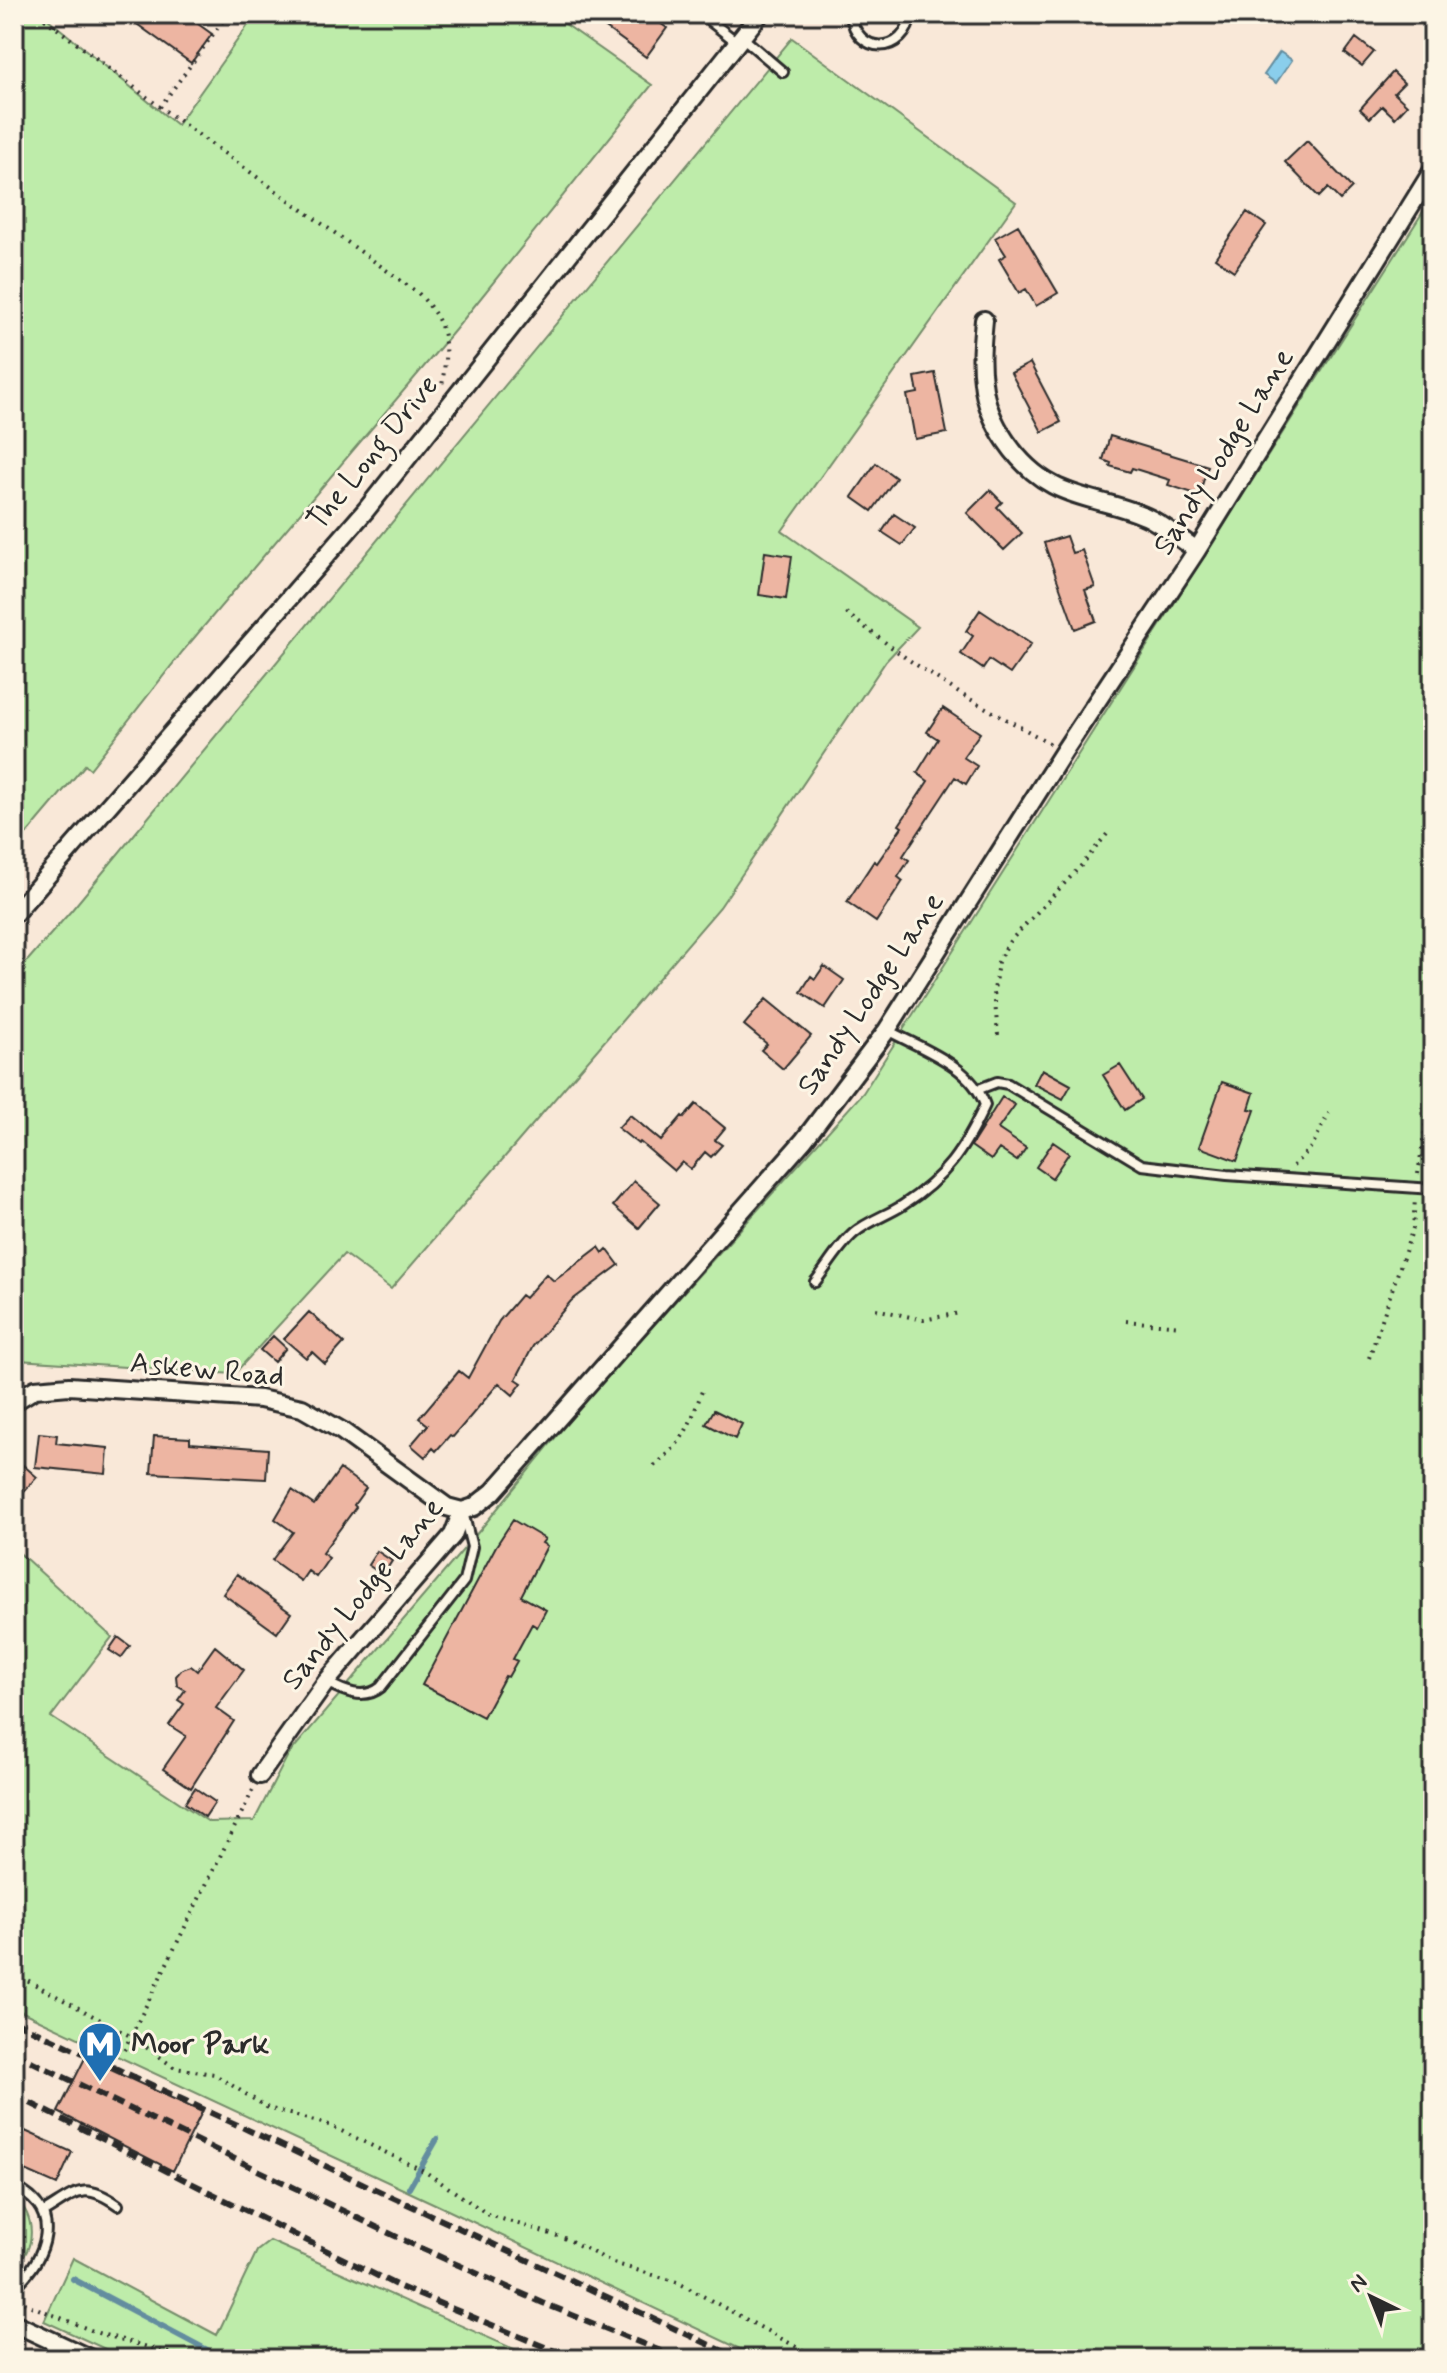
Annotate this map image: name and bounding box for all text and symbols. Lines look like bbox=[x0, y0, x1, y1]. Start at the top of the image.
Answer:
street label: Sandy Lodge Lane bbox=[1145, 341, 1303, 563]
street label: The Long Drive bbox=[298, 367, 450, 541]
street label: Sandy Lodge Lane bbox=[789, 885, 953, 1103]
street label: Askew Road bbox=[128, 1344, 286, 1396]
street label: Sandy Lodge Lane bbox=[273, 1490, 453, 1698]
metro station icon: Moor Park bbox=[76, 2020, 124, 2083]
place label: Moor Park bbox=[131, 2025, 269, 2064]
north arrow bbox=[1331, 2257, 1411, 2337]
text: N bbox=[1344, 2269, 1374, 2299]

